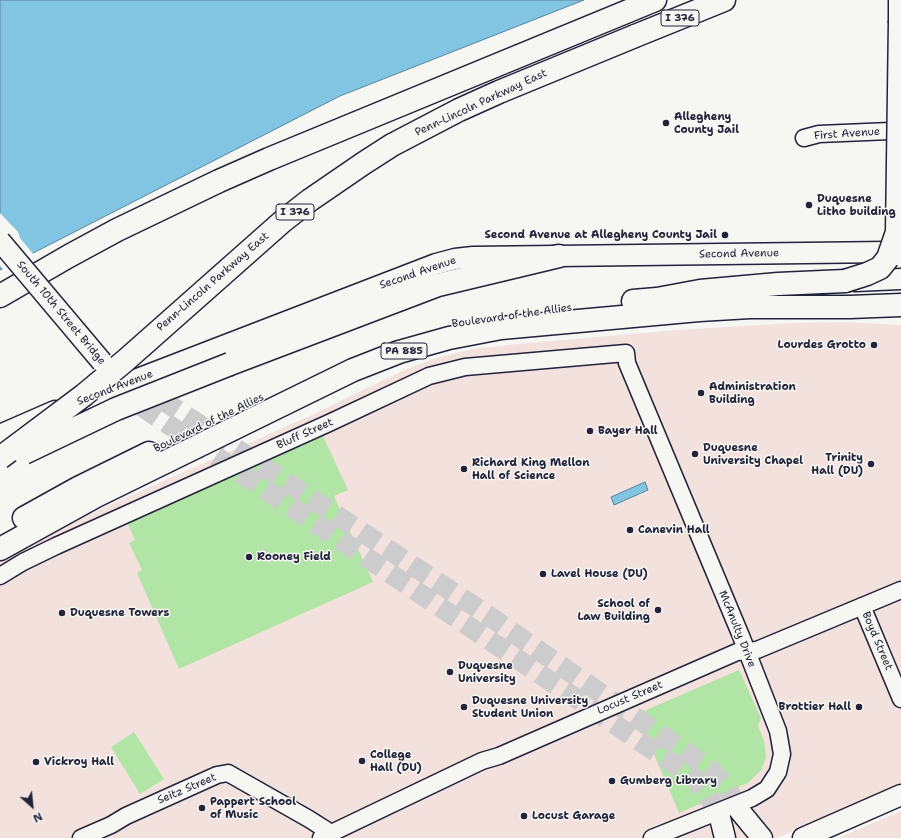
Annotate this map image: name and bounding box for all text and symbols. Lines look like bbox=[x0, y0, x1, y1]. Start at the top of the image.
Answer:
road number: I 376 bbox=[661, 10, 699, 26]
street label: Penn-Lincoln Parkway East bbox=[413, 67, 549, 139]
place label: Allegheny County Jail bbox=[674, 110, 739, 136]
marker: Allegheny County Jail bbox=[661, 118, 671, 128]
street label: First Avenue bbox=[813, 125, 881, 143]
place label: Duquesne Litho building bbox=[817, 192, 896, 218]
marker: Duquesne Litho building bbox=[804, 200, 814, 210]
road number: I 376 bbox=[276, 204, 314, 220]
place label: Second Avenue at Allegheny County Jail bbox=[485, 228, 717, 242]
street label: Penn-Lincoln Parkway East bbox=[154, 230, 272, 334]
marker: Second Avenue at Allegheny County Jail bbox=[720, 230, 730, 240]
street label: Second Avenue bbox=[699, 247, 779, 261]
street label: Second Avenue bbox=[378, 254, 458, 292]
street label: South 10th Street Bridge bbox=[14, 258, 108, 368]
street label: Boulevard of the Allies bbox=[451, 301, 573, 331]
place label: Lourdes Grotto bbox=[778, 338, 866, 352]
marker: Lourdes Grotto bbox=[869, 340, 879, 350]
road number: PA 885 bbox=[381, 343, 427, 359]
street label: Second Avenue bbox=[75, 367, 155, 409]
place label: Administration Building bbox=[709, 380, 796, 406]
marker: Administration Building bbox=[696, 388, 706, 398]
street label: Boulevard of the Allies bbox=[152, 390, 266, 456]
street label: Bluff Street bbox=[275, 416, 335, 452]
place label: Bayer Hall bbox=[598, 424, 658, 438]
marker: Bayer Hall bbox=[585, 426, 595, 436]
place label: Duquesne University Chapel bbox=[703, 441, 803, 467]
marker: Duquesne University Chapel bbox=[690, 449, 700, 459]
place label: Trinity Hall (DU) bbox=[811, 451, 863, 477]
place label: Richard King Mellon Hall of Science bbox=[472, 456, 589, 482]
marker: Trinity Hall (DU) bbox=[866, 459, 876, 469]
marker: Richard King Mellon Hall of Science bbox=[459, 464, 469, 474]
place label: Canevin Hall bbox=[638, 523, 710, 537]
marker: Canevin Hall bbox=[625, 525, 635, 535]
place label: Rooney Field bbox=[257, 550, 331, 564]
marker: Rooney Field bbox=[244, 552, 254, 562]
place label: Lavel House (DU) bbox=[551, 567, 648, 581]
marker: Lavel House (DU) bbox=[538, 569, 548, 579]
street label: McAnulty Drive bbox=[716, 589, 758, 669]
place label: School of Law Building bbox=[577, 597, 650, 623]
marker: School of Law Building bbox=[653, 605, 663, 615]
place label: Duquesne Towers bbox=[70, 606, 169, 620]
marker: Duquesne Towers bbox=[57, 608, 67, 618]
street label: Boyd Street bbox=[859, 610, 895, 672]
place label: Duquesne University bbox=[458, 659, 516, 685]
marker: Duquesne University bbox=[445, 667, 455, 677]
street label: Locust Street bbox=[595, 678, 665, 718]
place label: Duquesne University Student Union bbox=[472, 694, 588, 720]
place label: Brottier Hall bbox=[779, 700, 851, 714]
marker: Duquesne University Student Union bbox=[459, 702, 469, 712]
marker: Brottier Hall bbox=[854, 702, 864, 712]
place label: College Hall (DU) bbox=[370, 748, 422, 774]
place label: Vickroy Hall bbox=[44, 755, 114, 769]
marker: College Hall (DU) bbox=[357, 756, 367, 766]
marker: Vickroy Hall bbox=[31, 757, 41, 767]
street label: Seitz Street bbox=[156, 771, 218, 807]
place label: Gumberg Library bbox=[620, 774, 717, 788]
marker: Gumberg Library bbox=[607, 776, 617, 786]
north arrow bbox=[12, 786, 52, 826]
place label: Pappert School of Music bbox=[210, 795, 296, 821]
marker: Pappert School of Music bbox=[197, 803, 207, 813]
text: N bbox=[30, 808, 45, 826]
place label: Locust Garage bbox=[532, 809, 615, 823]
marker: Locust Garage bbox=[519, 811, 529, 821]

